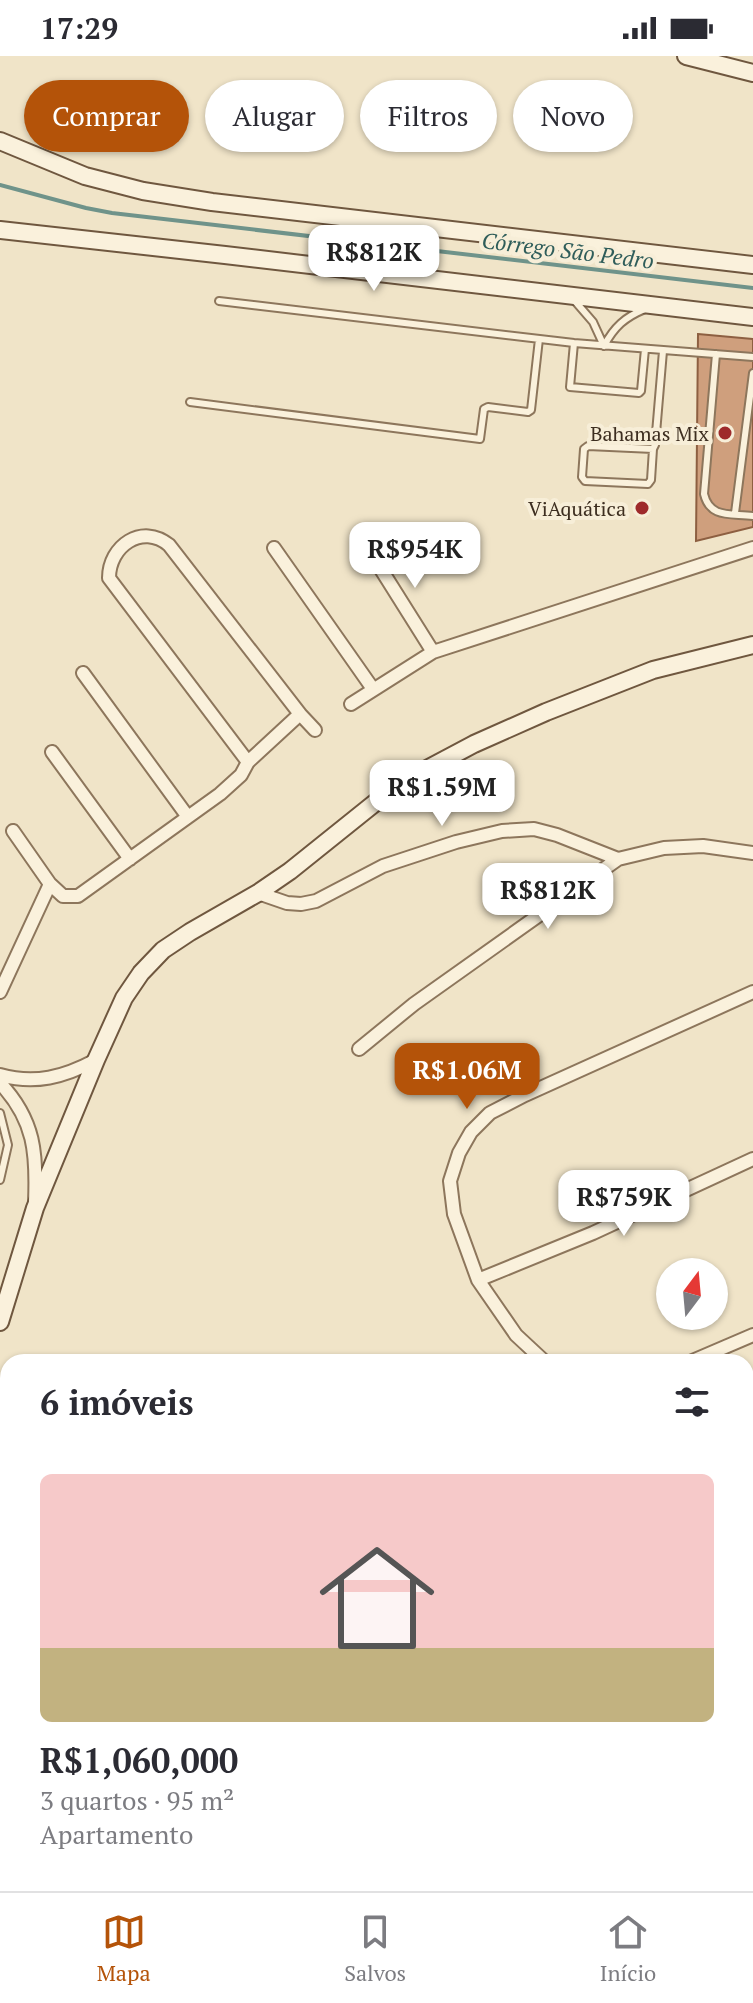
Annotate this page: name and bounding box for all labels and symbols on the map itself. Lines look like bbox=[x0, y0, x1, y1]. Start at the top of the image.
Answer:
pin: R$812K bbox=[309, 225, 439, 293]
water label: Córrego São Pedro bbox=[480, 225, 656, 275]
place label: Bahamas Mix bbox=[590, 420, 710, 447]
marker: Bahamas Mix bbox=[716, 424, 734, 442]
place label: ViAquática bbox=[528, 495, 626, 522]
marker: ViAquática bbox=[633, 499, 651, 517]
pin: R$954K bbox=[350, 522, 480, 590]
pin: R$1.59M bbox=[368, 760, 516, 828]
pin: R$812K bbox=[483, 863, 613, 931]
pin: R$1.06M bbox=[393, 1043, 541, 1111]
pin: R$759K bbox=[559, 1170, 689, 1238]
north arrow bbox=[656, 1258, 728, 1330]

